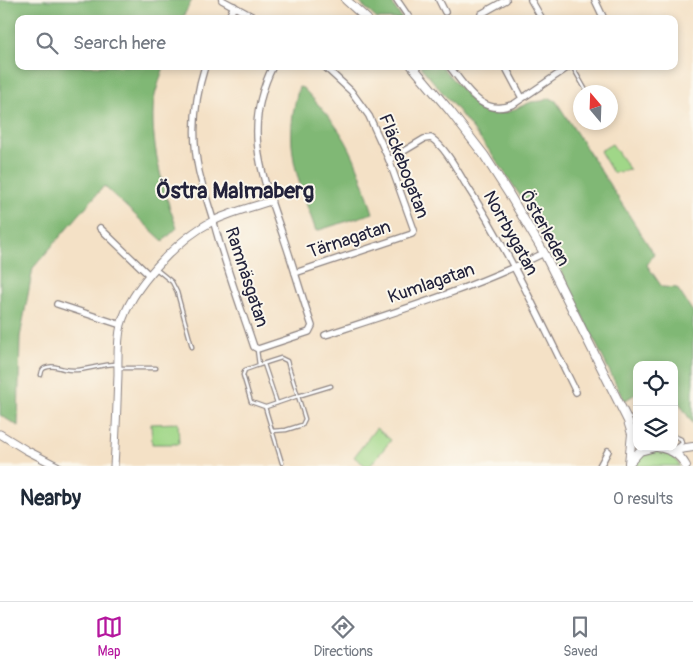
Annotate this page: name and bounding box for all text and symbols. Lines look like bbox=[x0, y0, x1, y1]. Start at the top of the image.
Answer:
search box bbox=[15, 15, 678, 70]
icon: search bbox=[33, 29, 61, 57]
text: Search here bbox=[73, 31, 166, 55]
north arrow bbox=[573, 85, 618, 130]
street label: Fläckebogatan bbox=[373, 111, 434, 222]
district label: Östra Malmaberg bbox=[156, 177, 314, 205]
street label: Österleden bbox=[514, 186, 575, 270]
street label: Norrbygatan bbox=[478, 187, 543, 280]
street label: Tärnagatan bbox=[305, 215, 393, 264]
street label: Ramnäsgatan bbox=[220, 224, 273, 330]
street label: Kumlagatan bbox=[385, 258, 478, 309]
map controls bbox=[633, 361, 678, 451]
button: locate bbox=[633, 361, 678, 406]
button: layers bbox=[633, 406, 678, 451]
text: Nearby bbox=[20, 485, 81, 512]
text: 0 results bbox=[613, 489, 673, 509]
tab: Map bbox=[95, 613, 123, 660]
tab: Directions bbox=[313, 613, 373, 660]
tab: Saved bbox=[563, 613, 598, 660]

